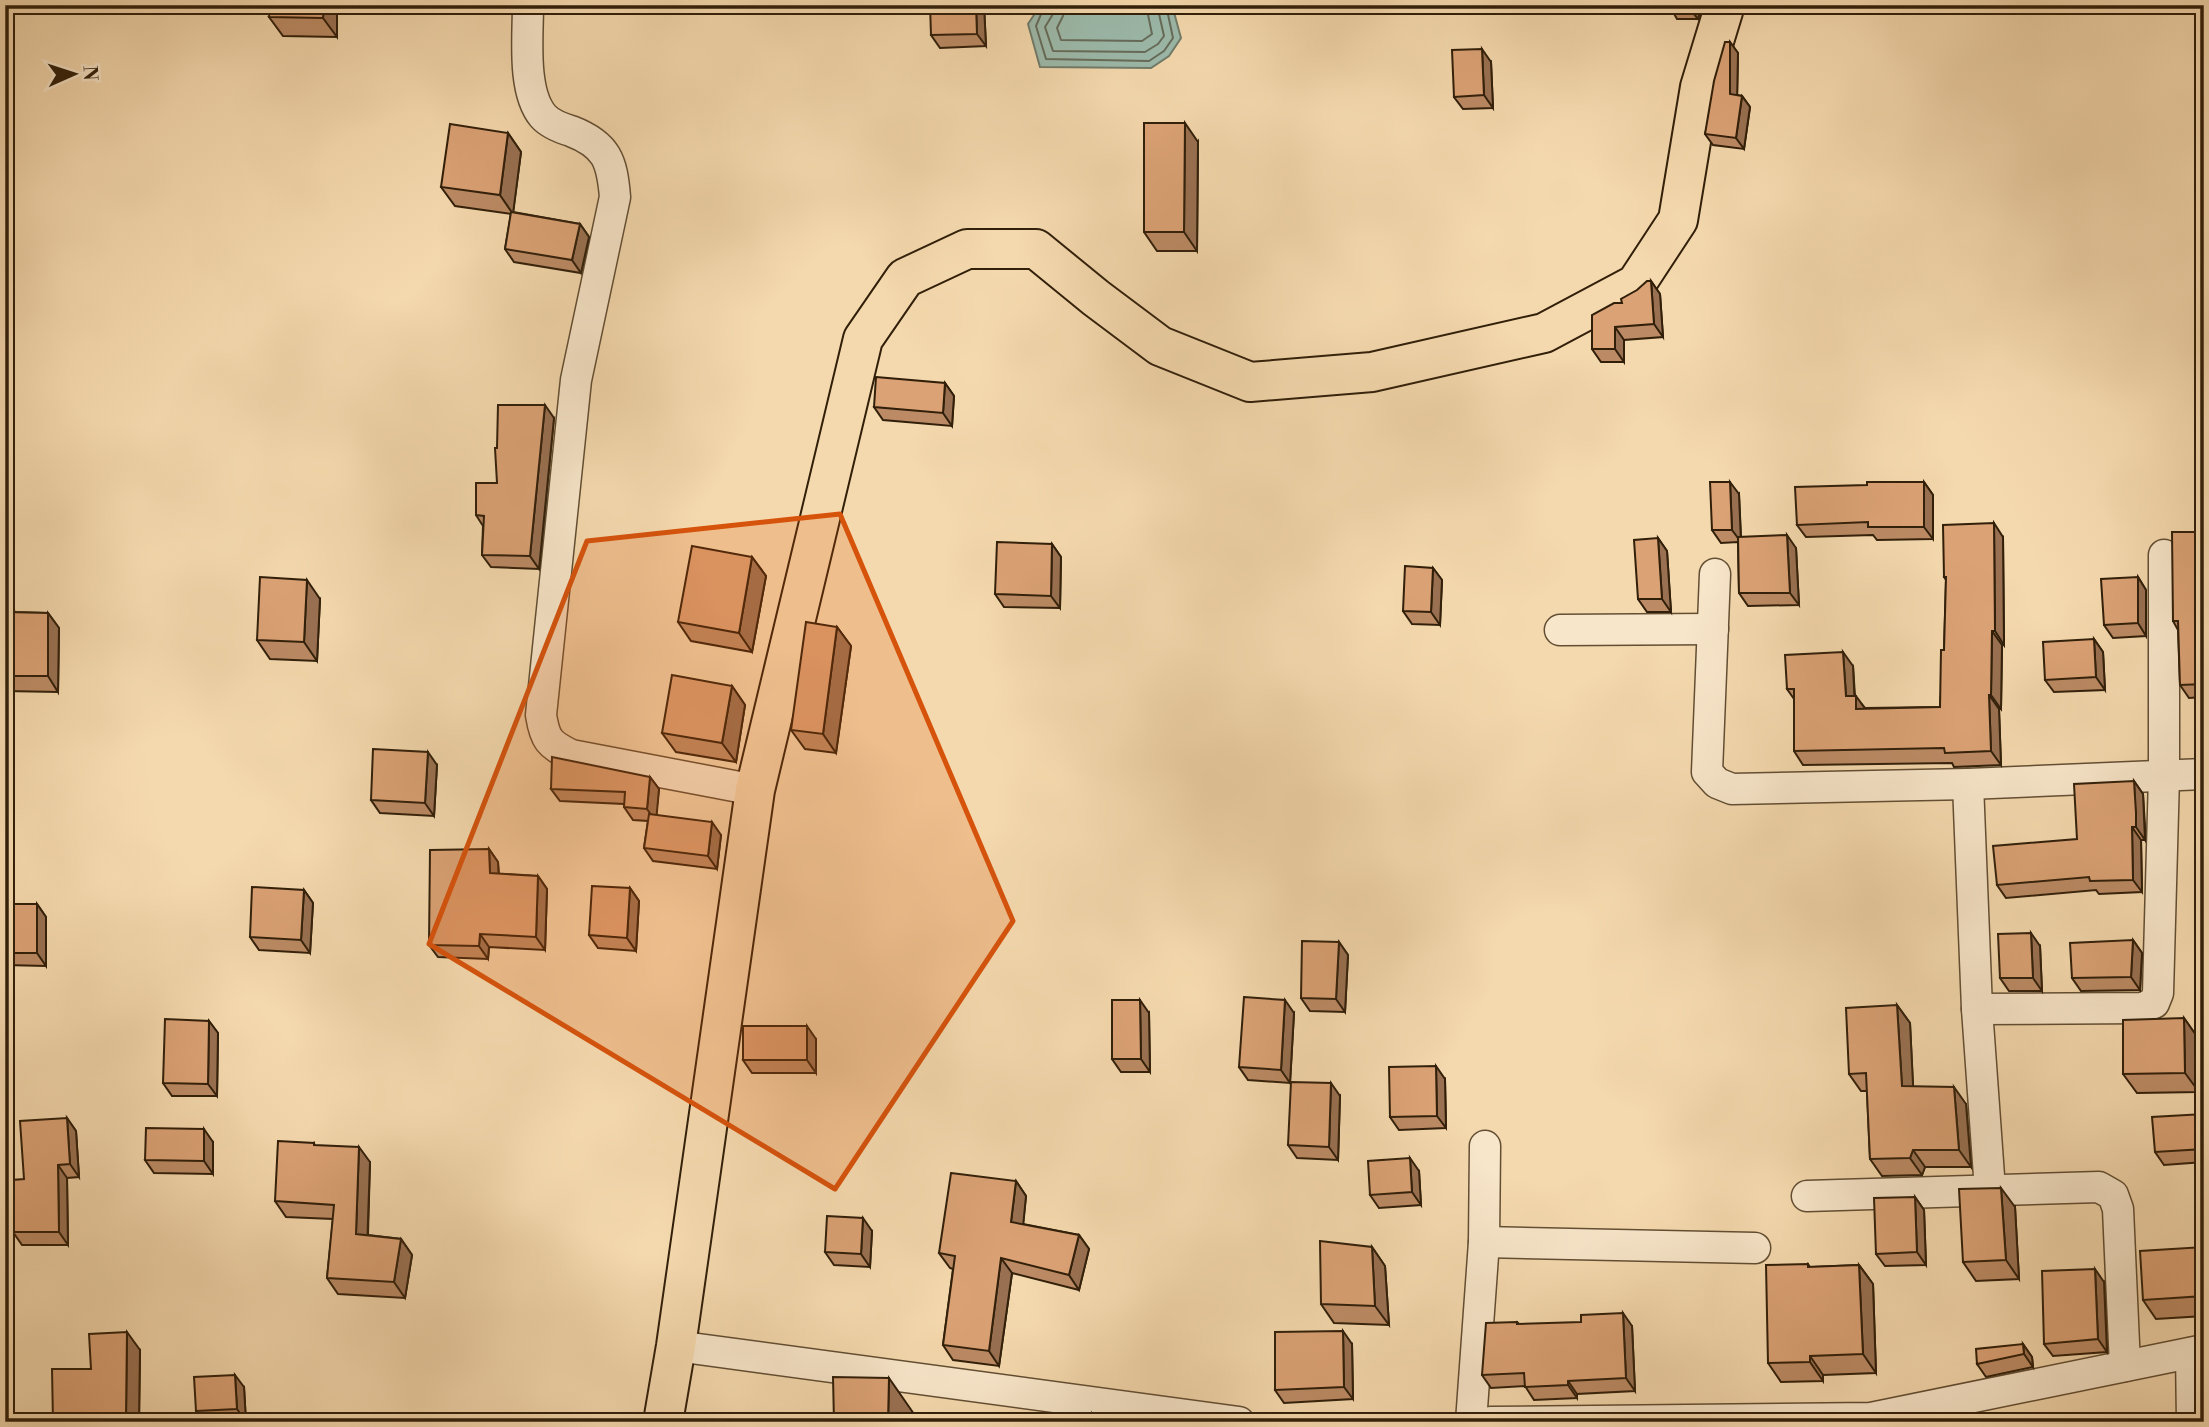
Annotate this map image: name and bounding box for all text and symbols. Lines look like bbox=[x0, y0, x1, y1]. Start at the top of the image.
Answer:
north arrow bbox=[38, 38, 108, 108]
text: N bbox=[78, 65, 102, 81]

